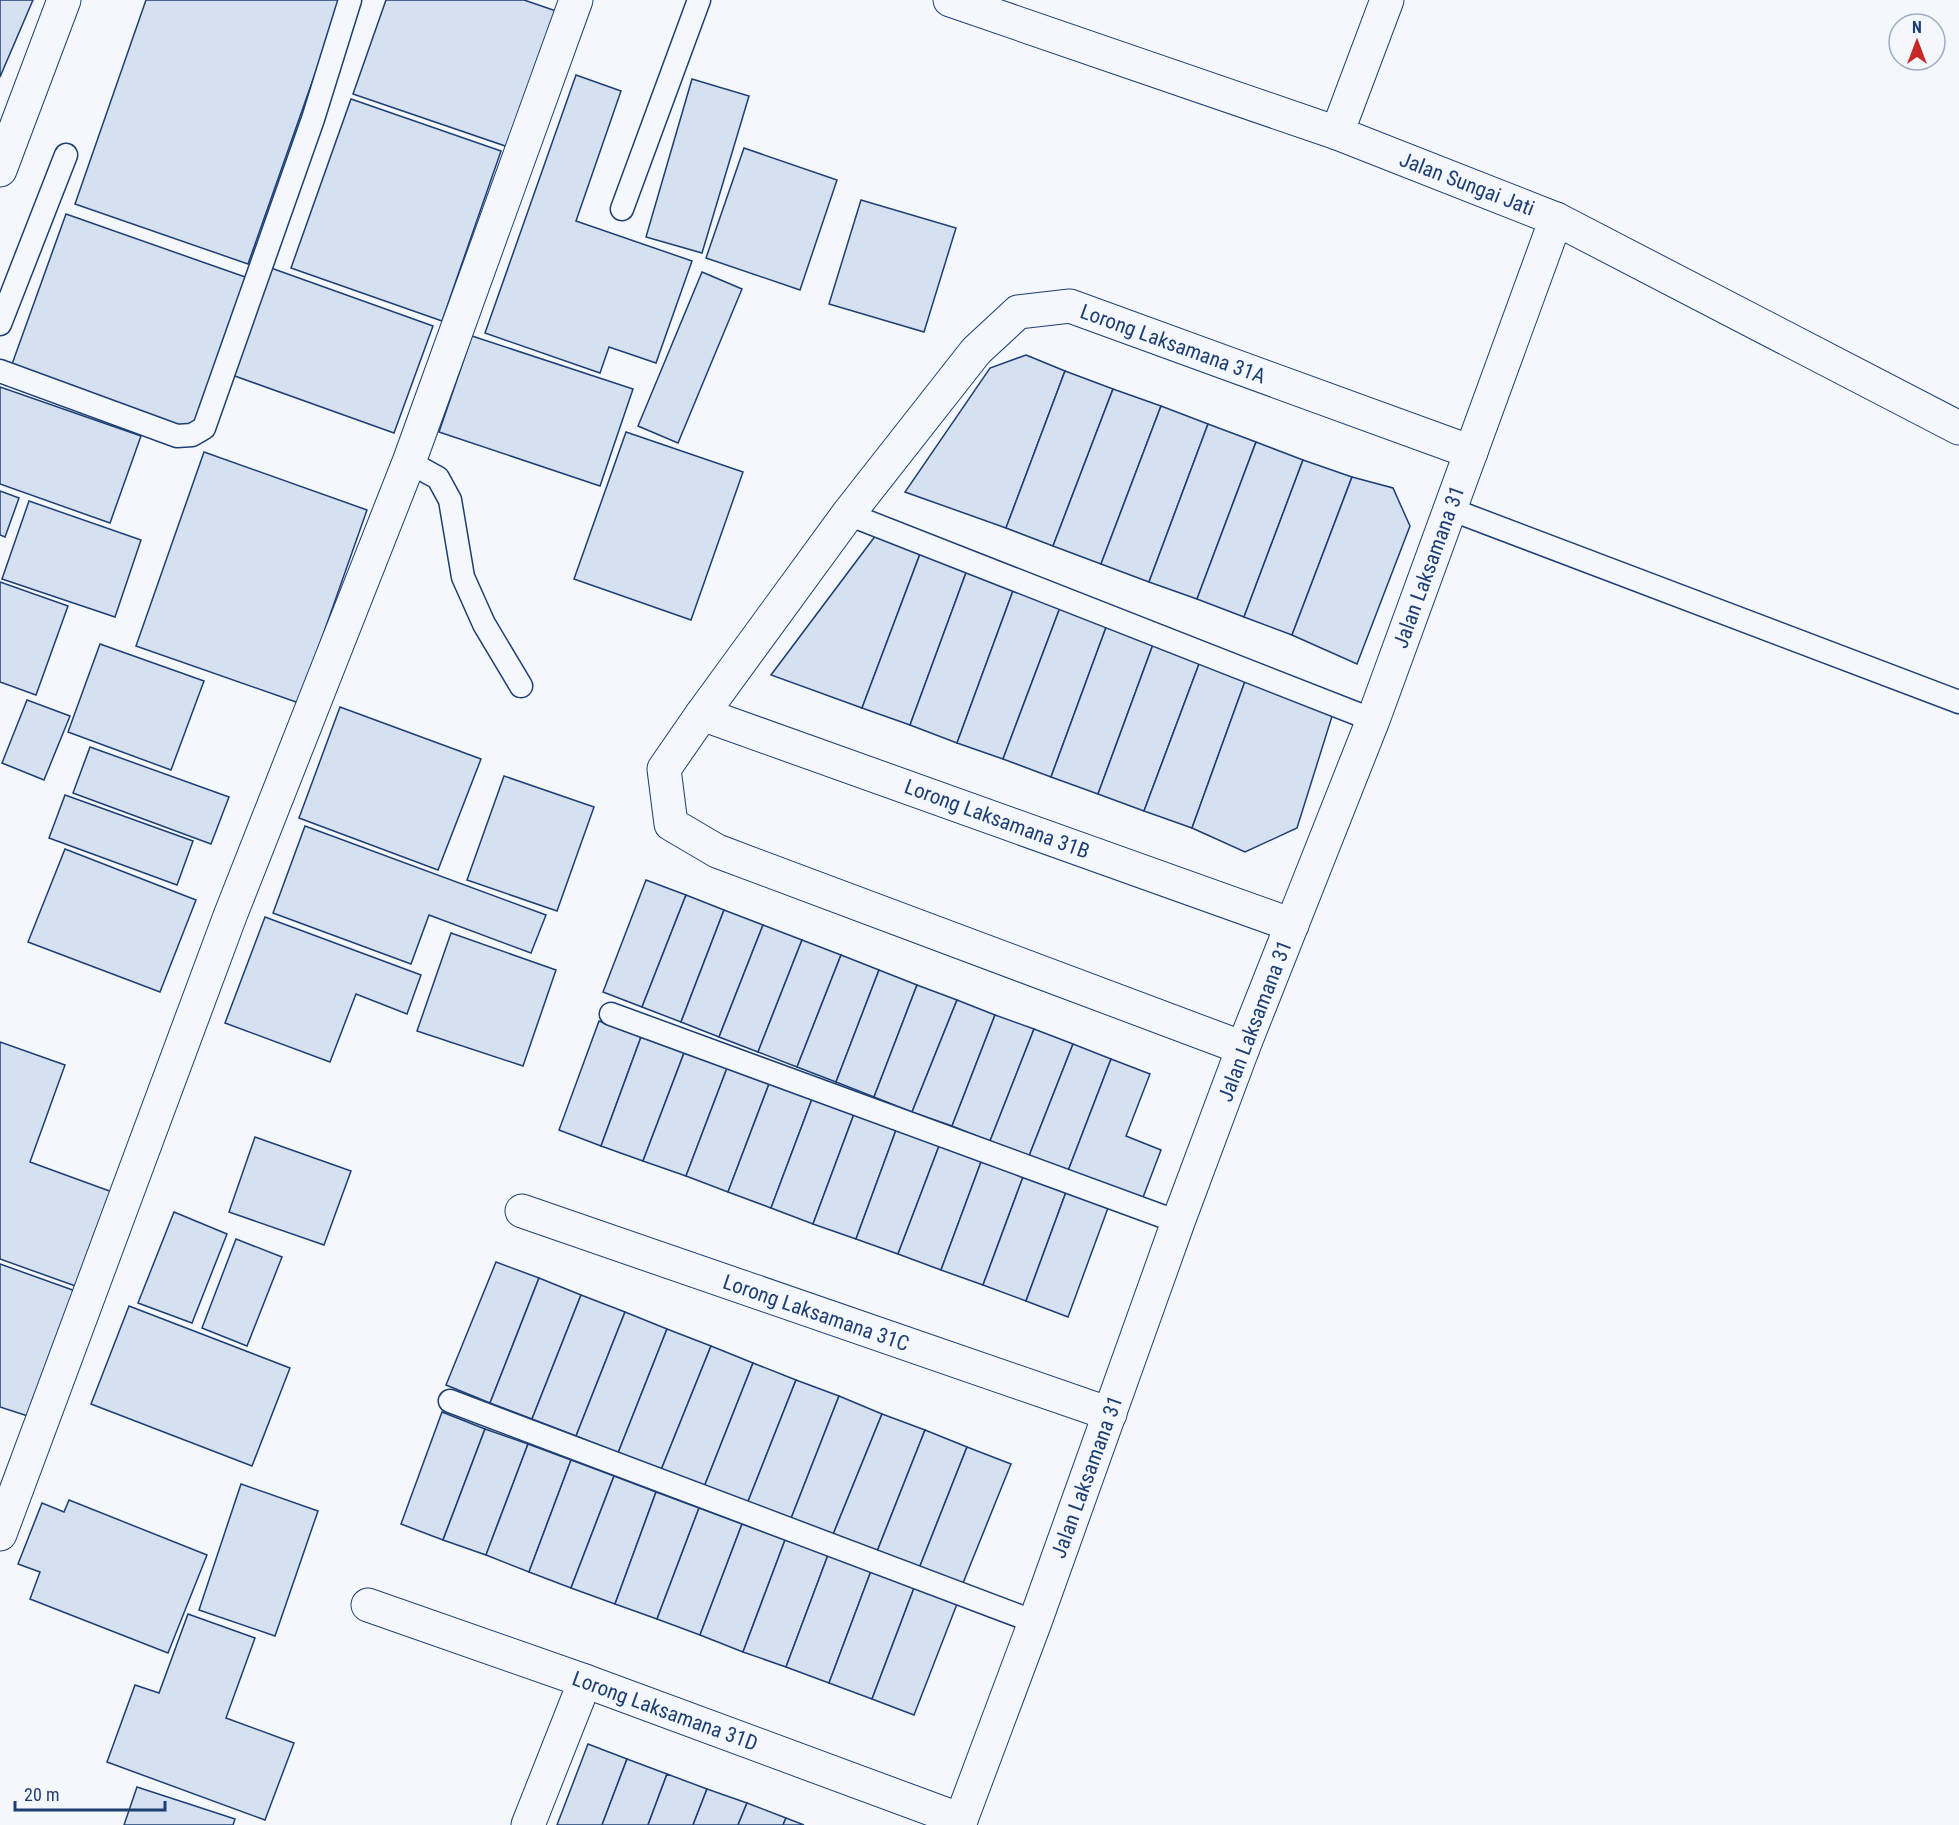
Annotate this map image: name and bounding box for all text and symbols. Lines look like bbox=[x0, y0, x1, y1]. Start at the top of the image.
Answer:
north arrow bbox=[1887, 12, 1947, 72]
text: N bbox=[1912, 18, 1922, 37]
street label: Jalan Sungai Jati bbox=[1396, 147, 1538, 221]
street label: Lorong Laksamana 31A bbox=[1077, 299, 1269, 389]
street label: Jalan Laksamana 31 bbox=[1388, 483, 1470, 651]
street label: Lorong Laksamana 31B bbox=[901, 774, 1093, 864]
street label: Jalan Laksamana 31 bbox=[1213, 937, 1297, 1105]
street label: Lorong Laksamana 31C bbox=[720, 1270, 912, 1356]
street label: Jalan Laksamana 31 bbox=[1046, 1393, 1128, 1561]
street label: Lorong Laksamana 31D bbox=[569, 1666, 761, 1756]
scale bar bbox=[15, 1774, 165, 1812]
text: 20 m bbox=[24, 1784, 59, 1805]

